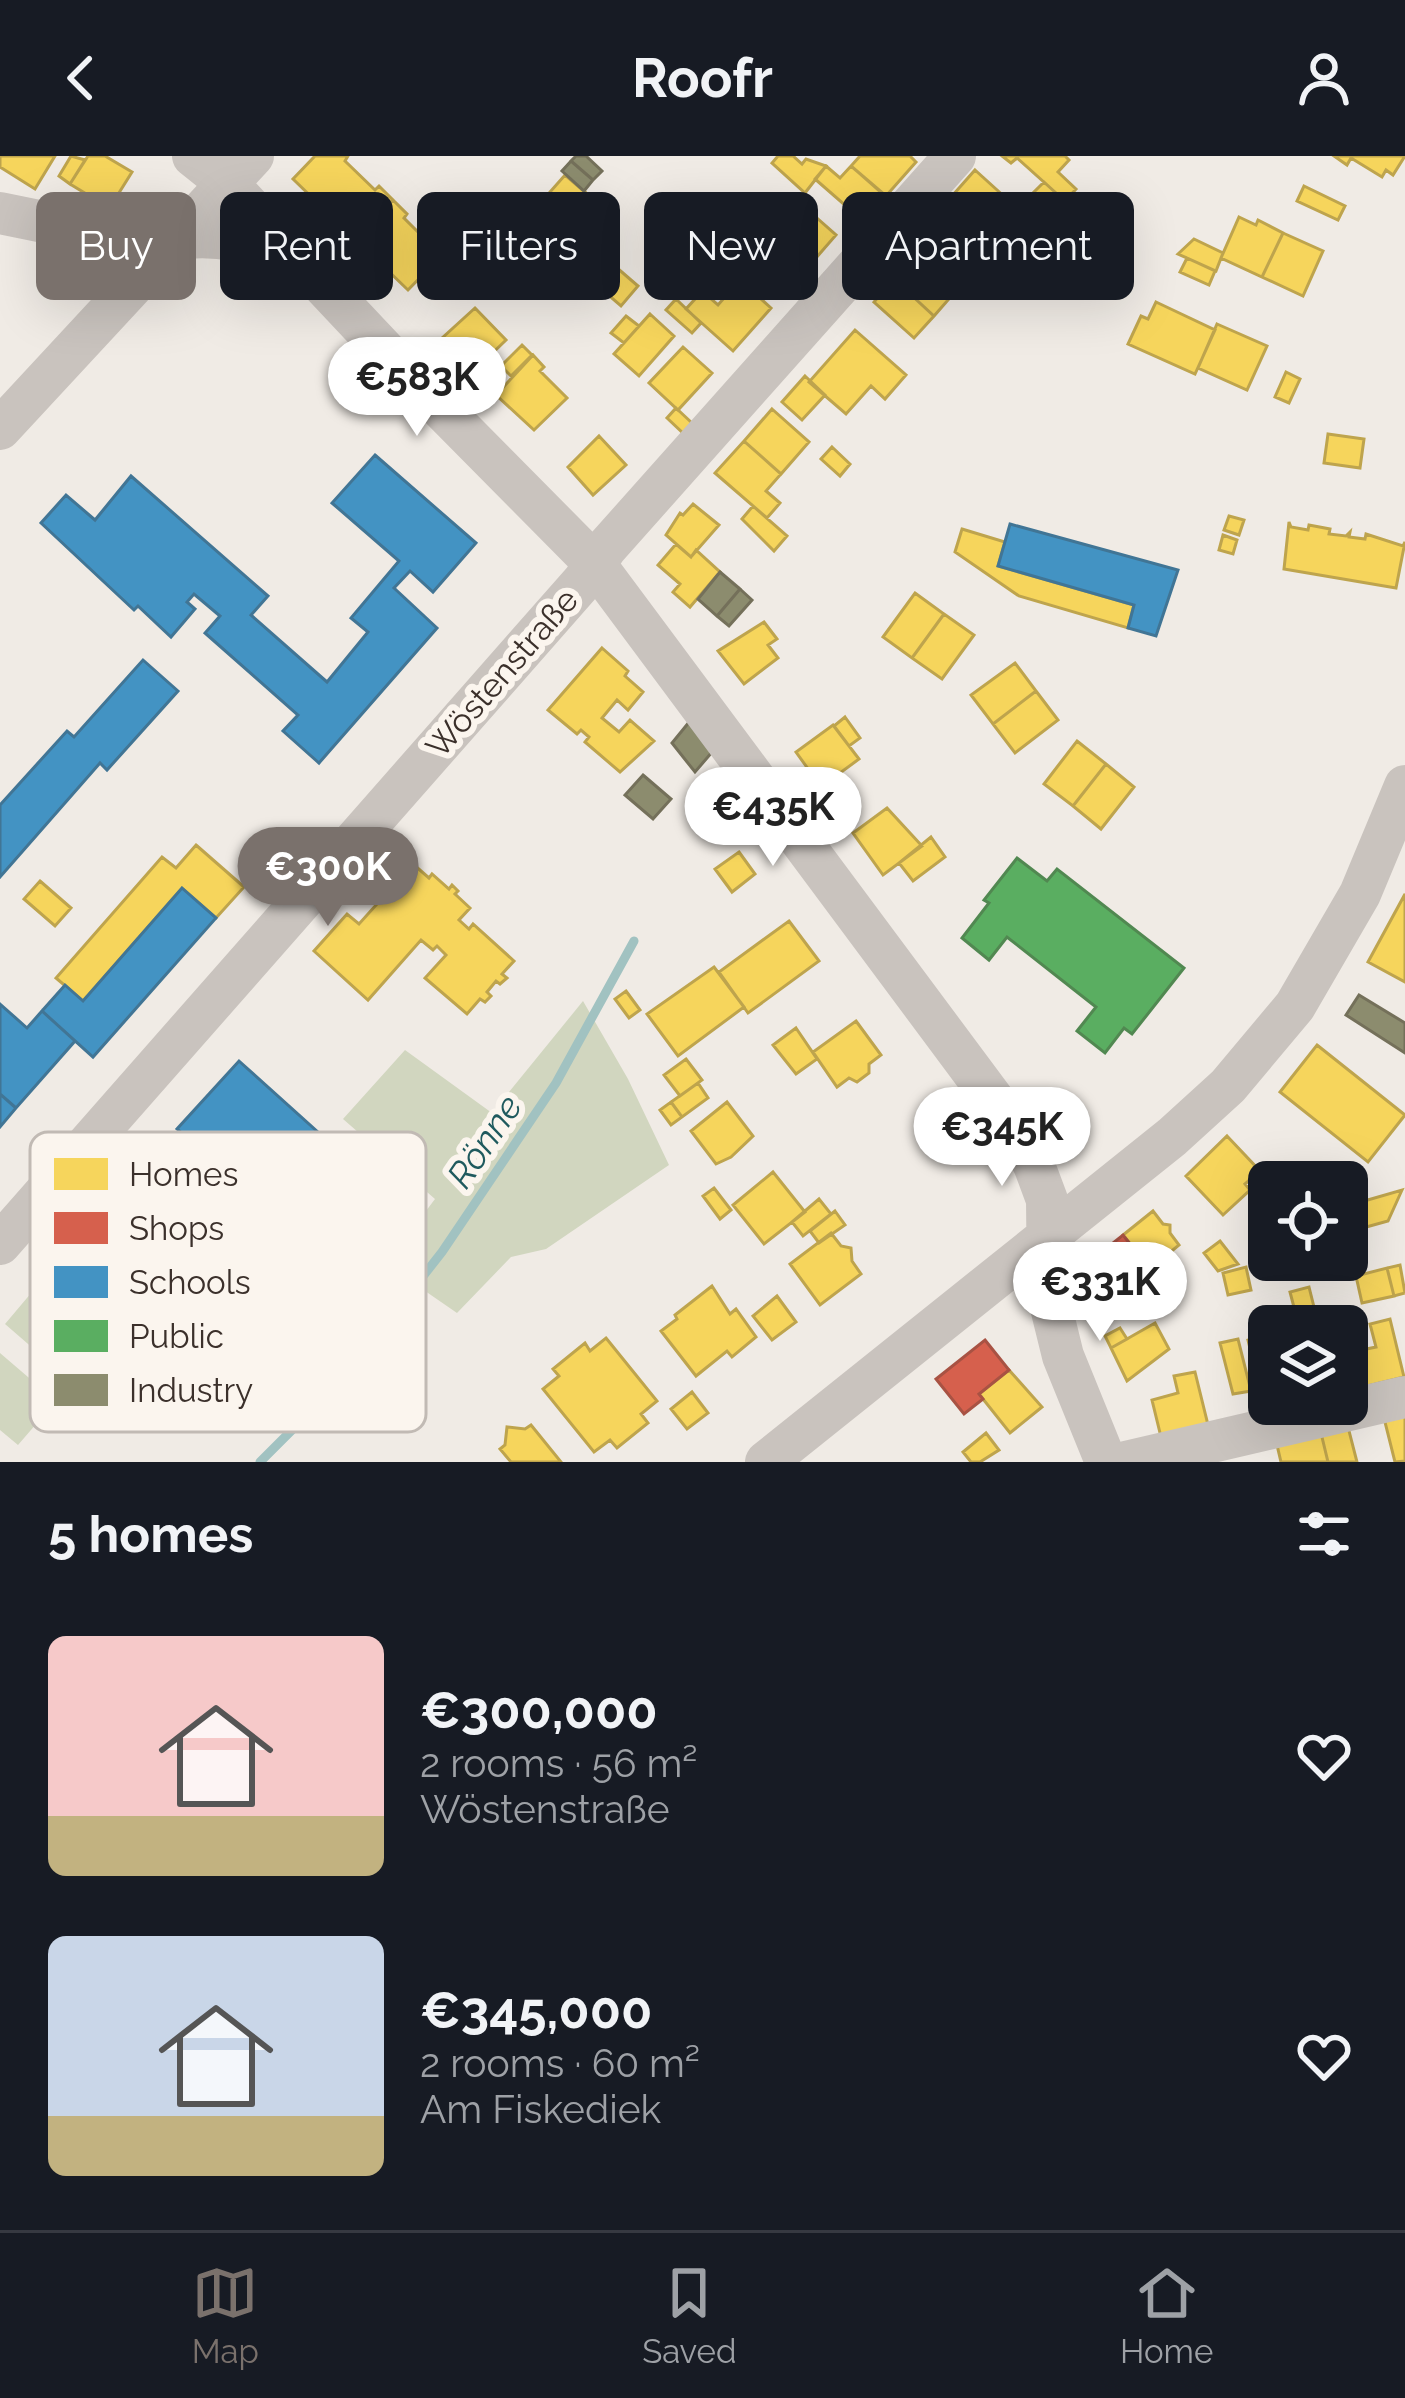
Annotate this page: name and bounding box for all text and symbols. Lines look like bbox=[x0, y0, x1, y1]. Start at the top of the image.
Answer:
icon: back bbox=[48, 45, 114, 111]
icon: person bbox=[1291, 45, 1357, 111]
text: Roofr bbox=[632, 46, 773, 110]
chip: Buy bbox=[36, 192, 196, 300]
chip: Rent bbox=[220, 192, 393, 300]
chip: Filters bbox=[417, 192, 620, 300]
chip: New bbox=[644, 192, 818, 300]
chip: Apartment bbox=[842, 192, 1134, 300]
pin: €583K bbox=[333, 337, 501, 439]
text: €583K bbox=[355, 353, 479, 399]
street label: Wöstenstraße bbox=[418, 580, 586, 766]
pin: €435K bbox=[689, 767, 857, 869]
text: €435K bbox=[712, 783, 834, 829]
pin: €300K bbox=[244, 827, 412, 929]
text: €300K bbox=[265, 843, 391, 889]
water label: Rönne bbox=[438, 1087, 530, 1195]
pin: €345K bbox=[918, 1087, 1086, 1189]
text: €345K bbox=[941, 1103, 1063, 1149]
legend bbox=[30, 1132, 426, 1432]
text: Homes bbox=[129, 1155, 238, 1194]
map controls bbox=[1248, 1161, 1368, 1425]
button: locate bbox=[1248, 1161, 1368, 1281]
text: Shops bbox=[129, 1209, 224, 1248]
pin: €331K bbox=[1016, 1242, 1184, 1344]
text: €331K bbox=[1040, 1258, 1160, 1304]
text: Schools bbox=[129, 1263, 251, 1302]
button: layers bbox=[1248, 1305, 1368, 1425]
text: Public bbox=[129, 1317, 224, 1356]
text: Industry bbox=[129, 1371, 253, 1410]
icon: filters bbox=[1291, 1501, 1357, 1567]
text: 5 homes bbox=[48, 1504, 253, 1564]
text: €300,000 bbox=[420, 1680, 658, 1740]
icon: home bbox=[144, 1684, 288, 1828]
icon: heart bbox=[1291, 1723, 1357, 1789]
text: 2 rooms · 56 m² bbox=[420, 1740, 697, 1786]
text: Wöstenstraße bbox=[420, 1786, 670, 1832]
text: €345,000 bbox=[420, 1980, 652, 2040]
icon: home bbox=[144, 1984, 288, 2128]
icon: heart bbox=[1291, 2023, 1357, 2089]
text: 2 rooms · 60 m² bbox=[420, 2040, 700, 2086]
text: Am Fiskediek bbox=[420, 2086, 661, 2132]
tab: Map bbox=[192, 2260, 259, 2371]
tab: Saved bbox=[642, 2260, 737, 2371]
tab: Home bbox=[1120, 2260, 1213, 2371]

